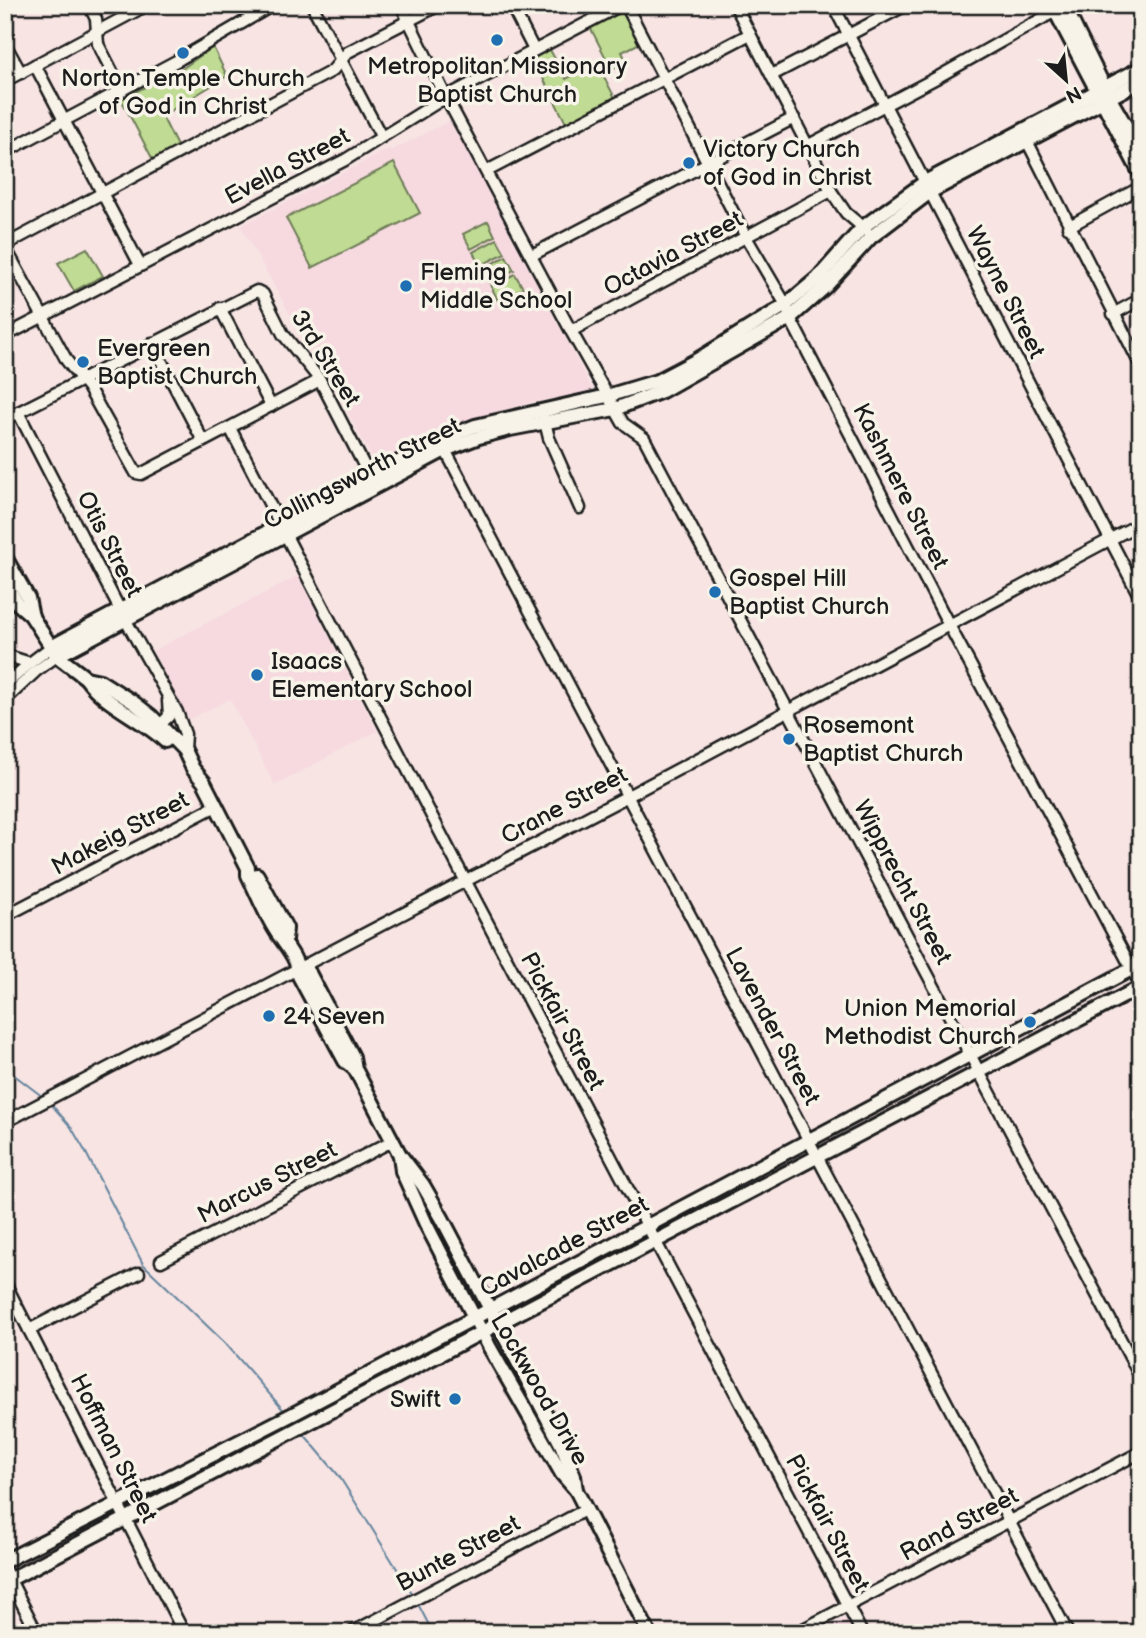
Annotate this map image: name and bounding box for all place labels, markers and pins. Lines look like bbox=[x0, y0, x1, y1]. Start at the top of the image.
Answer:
marker: Metropolitan Missionary Baptist Church bbox=[489, 32, 505, 48]
marker: Norton Temple Church of God in Christ bbox=[175, 45, 191, 61]
place label: Metropolitan Missionary Baptist Church bbox=[367, 52, 627, 109]
place label: Norton Temple Church of God in Christ bbox=[61, 64, 305, 121]
place label: Victory Church of God in Christ bbox=[703, 135, 872, 192]
marker: Victory Church of God in Christ bbox=[681, 155, 697, 171]
place label: Fleming Middle School bbox=[420, 258, 572, 315]
marker: Fleming Middle School bbox=[398, 278, 414, 294]
place label: Evergreen Baptist Church bbox=[97, 334, 257, 391]
marker: Evergreen Baptist Church bbox=[75, 354, 91, 370]
place label: Gospel Hill Baptist Church bbox=[729, 564, 889, 621]
marker: Gospel Hill Baptist Church bbox=[707, 584, 723, 600]
place label: Isaacs Elementary School bbox=[271, 647, 472, 704]
marker: Isaacs Elementary School bbox=[249, 667, 265, 683]
place label: Rosemont Baptist Church bbox=[803, 711, 963, 768]
marker: Rosemont Baptist Church bbox=[781, 731, 797, 747]
place label: Union Memorial Methodist Church bbox=[824, 994, 1016, 1051]
place label: 24 Seven bbox=[283, 1002, 385, 1031]
marker: 24 Seven bbox=[261, 1008, 277, 1024]
marker: Union Memorial Methodist Church bbox=[1022, 1014, 1038, 1030]
place label: Swift bbox=[390, 1385, 442, 1414]
marker: Swift bbox=[447, 1391, 463, 1407]

